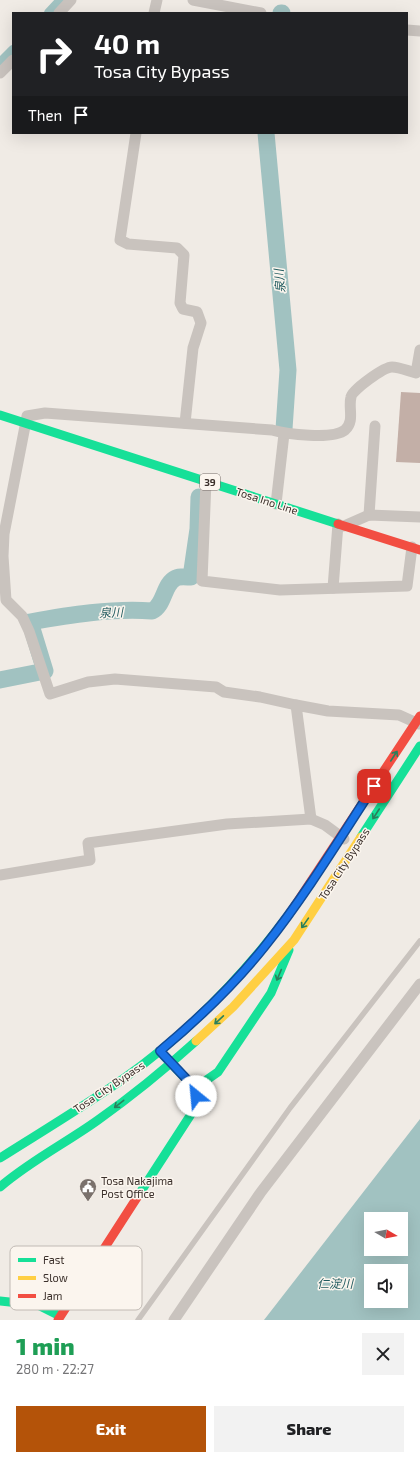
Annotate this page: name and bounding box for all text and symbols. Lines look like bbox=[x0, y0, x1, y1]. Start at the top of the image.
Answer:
text: 40 m bbox=[94, 26, 160, 60]
icon: right bbox=[28, 28, 80, 80]
text: Tosa City Bypass bbox=[94, 60, 230, 82]
icon: arrive bbox=[70, 104, 92, 126]
text: Then bbox=[28, 106, 62, 124]
water label: 泉川 bbox=[271, 267, 287, 294]
road number: 39 bbox=[200, 474, 220, 490]
street label: Tosa Ino Line bbox=[235, 484, 300, 517]
water label: 泉川 bbox=[99, 604, 125, 620]
one-way arrow bbox=[390, 751, 398, 762]
pin bbox=[357, 769, 391, 803]
icon: arrive bbox=[363, 775, 385, 797]
one-way arrow bbox=[372, 808, 380, 819]
street label: Tosa City Bypass bbox=[316, 825, 372, 902]
one-way arrow bbox=[301, 917, 309, 928]
one-way arrow bbox=[274, 969, 282, 981]
one-way arrow bbox=[214, 1016, 224, 1025]
street label: Tosa City Bypass bbox=[71, 1058, 147, 1115]
position arrow bbox=[175, 1075, 217, 1117]
one-way arrow bbox=[114, 1099, 125, 1108]
place label: Tosa Nakajima Post Office bbox=[101, 1174, 173, 1200]
public building icon: Tosa Nakajima Post Office bbox=[78, 1177, 98, 1202]
north arrow bbox=[364, 1212, 408, 1256]
map controls bbox=[364, 1212, 408, 1308]
legend bbox=[10, 1246, 142, 1310]
text: Fast bbox=[43, 1253, 65, 1266]
button: sound bbox=[364, 1264, 408, 1308]
text: Slow bbox=[43, 1271, 68, 1284]
water label: 仁淀川 bbox=[317, 1276, 355, 1290]
text: Jam bbox=[43, 1289, 62, 1302]
text: 1 min bbox=[16, 1331, 75, 1360]
button: close bbox=[362, 1333, 404, 1375]
text: 280 m · 22:27 bbox=[16, 1361, 94, 1377]
button: Exit bbox=[16, 1406, 206, 1452]
button: Share bbox=[214, 1406, 404, 1452]

